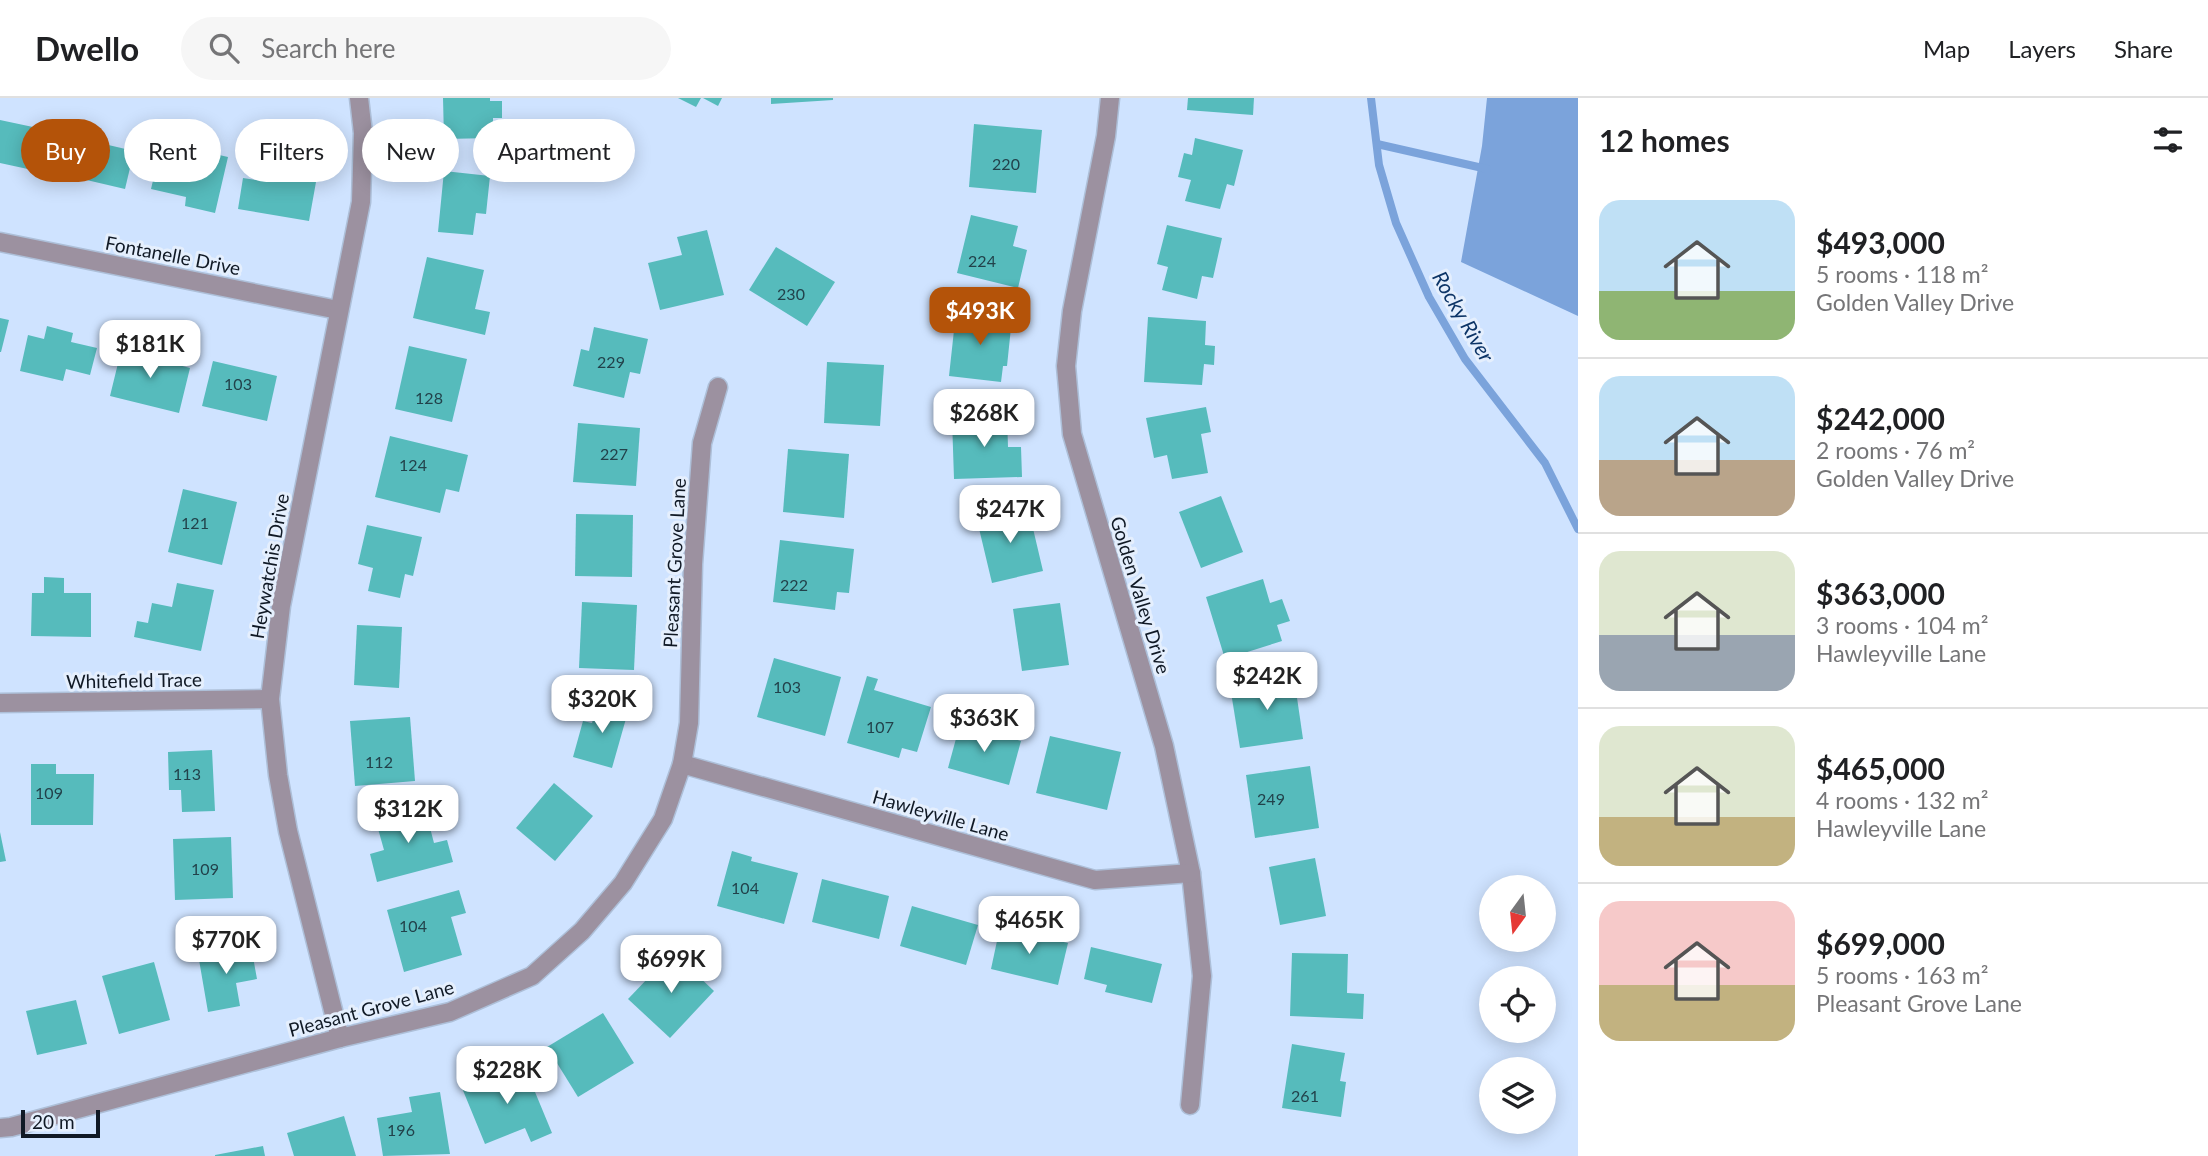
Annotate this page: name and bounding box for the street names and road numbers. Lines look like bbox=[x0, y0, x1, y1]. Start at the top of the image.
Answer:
street label: Fontanelle Drive bbox=[103, 231, 243, 279]
street label: Pleasant Grove Lane bbox=[658, 477, 690, 649]
street label: Heywatchis Drive bbox=[245, 491, 293, 641]
street label: Golden Valley Drive bbox=[1106, 513, 1176, 677]
street label: Whitefield Trace bbox=[66, 667, 202, 693]
street label: Hawleyville Lane bbox=[870, 785, 1012, 845]
street label: Pleasant Grove Lane bbox=[286, 975, 456, 1041]

